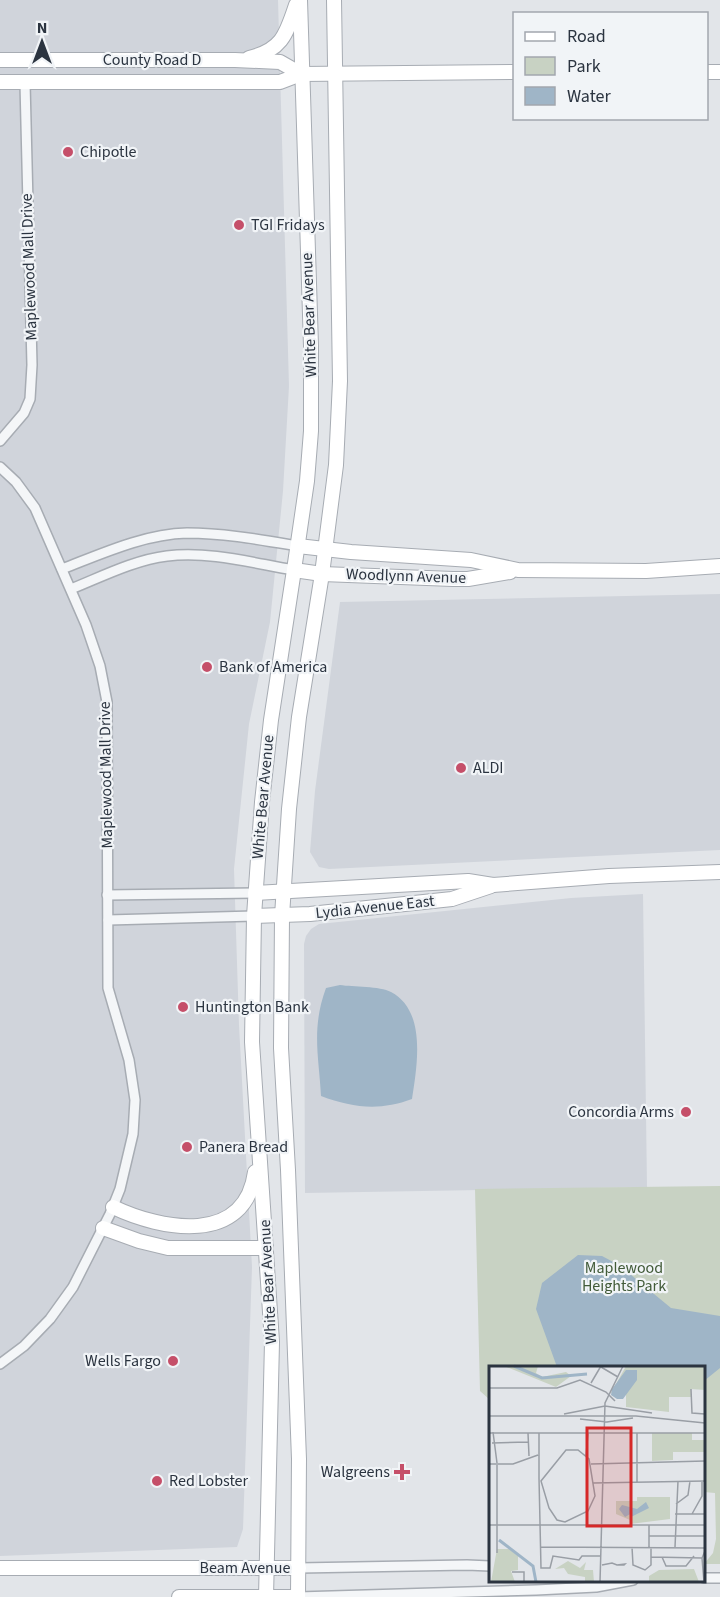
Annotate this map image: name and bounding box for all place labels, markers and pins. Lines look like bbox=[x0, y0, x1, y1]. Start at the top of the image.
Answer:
place label: Chipotle bbox=[80, 141, 137, 163]
marker: Chipotle bbox=[61, 145, 75, 159]
place label: TGI Fridays bbox=[251, 214, 325, 236]
marker: TGI Fridays bbox=[232, 218, 246, 232]
place label: Bank of America bbox=[219, 656, 327, 678]
marker: Bank of America bbox=[200, 660, 214, 674]
place label: ALDI bbox=[473, 757, 504, 779]
marker: ALDI bbox=[454, 761, 468, 775]
place label: Huntington Bank bbox=[195, 996, 309, 1018]
marker: Huntington Bank bbox=[176, 1000, 190, 1014]
place label: Concordia Arms bbox=[568, 1101, 674, 1123]
marker: Concordia Arms bbox=[679, 1105, 693, 1119]
place label: Panera Bread bbox=[199, 1136, 288, 1158]
marker: Panera Bread bbox=[180, 1140, 194, 1154]
place label: Wells Fargo bbox=[85, 1350, 161, 1372]
marker: Wells Fargo bbox=[166, 1354, 180, 1368]
place label: Walgreens bbox=[321, 1461, 390, 1483]
marker: Walgreens bbox=[395, 1465, 409, 1479]
place label: Red Lobster bbox=[169, 1470, 249, 1492]
marker: Red Lobster bbox=[150, 1474, 164, 1488]

